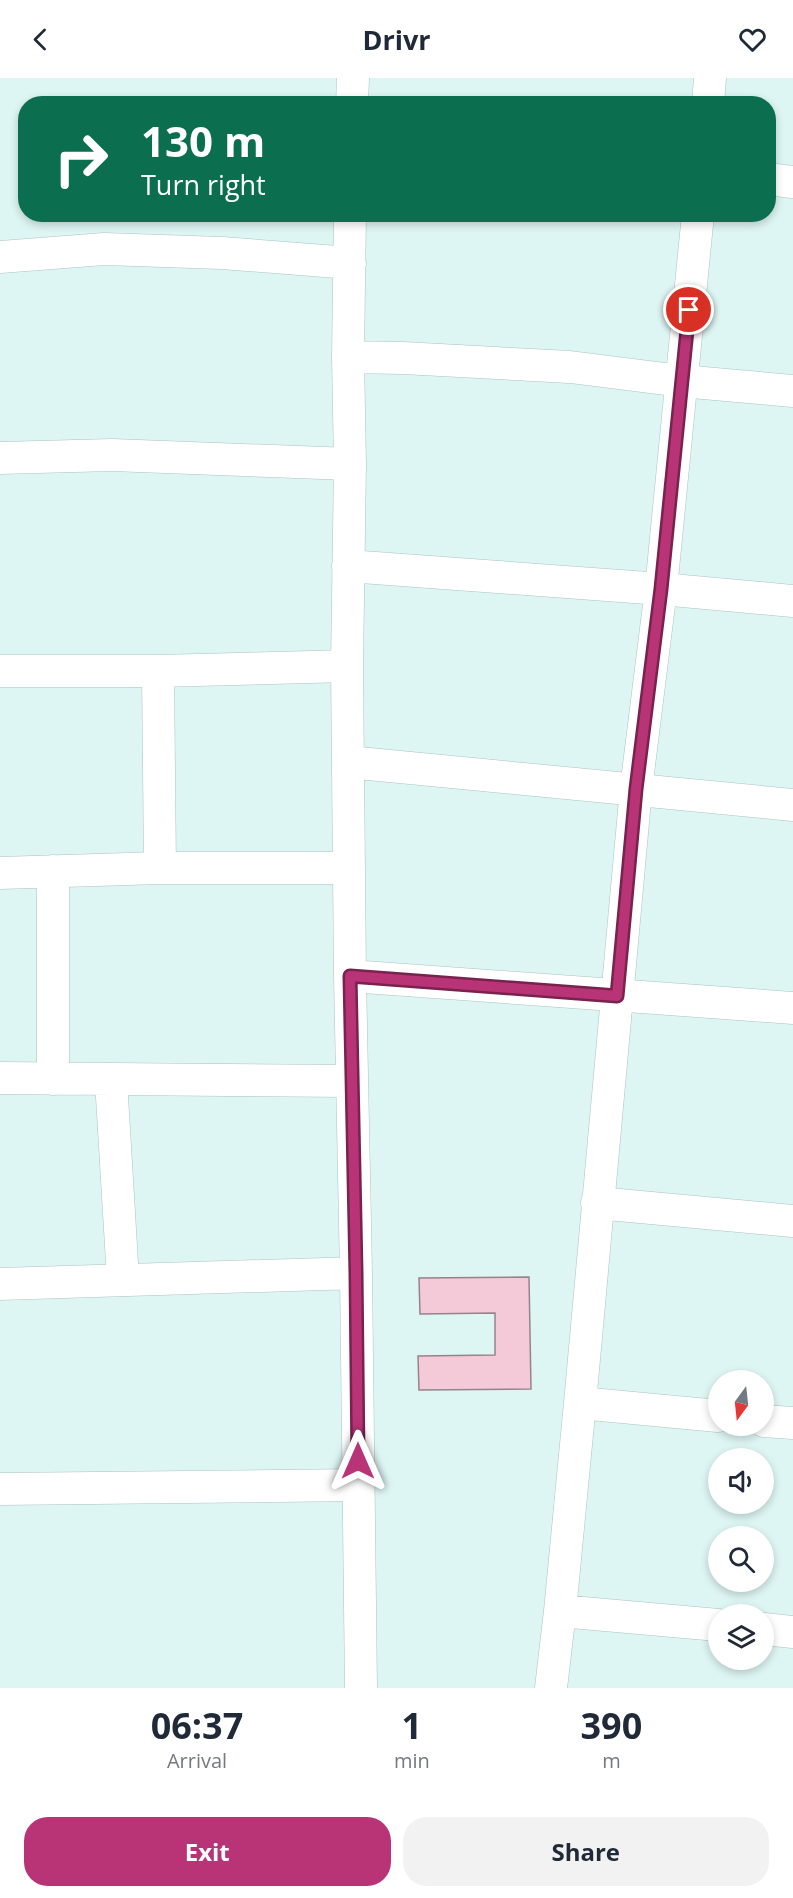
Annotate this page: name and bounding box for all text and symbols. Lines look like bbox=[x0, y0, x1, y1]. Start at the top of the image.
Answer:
text: Drivr bbox=[362, 21, 431, 58]
icon: back bbox=[24, 23, 57, 56]
icon: heart bbox=[736, 23, 769, 56]
text: 130 m bbox=[141, 112, 265, 169]
icon: right bbox=[42, 120, 120, 198]
text: Turn right bbox=[141, 166, 266, 203]
pin bbox=[663, 284, 714, 335]
icon: arrive bbox=[672, 293, 705, 326]
north arrow bbox=[708, 1370, 774, 1436]
map controls bbox=[708, 1370, 774, 1670]
position arrow bbox=[326, 1429, 390, 1493]
button: sound bbox=[708, 1448, 774, 1514]
button: search bbox=[708, 1526, 774, 1592]
button: layers bbox=[708, 1604, 774, 1670]
text: 06:37 bbox=[151, 1701, 243, 1750]
text: 1 bbox=[402, 1701, 422, 1750]
text: 390 bbox=[581, 1701, 642, 1750]
text: Arrival bbox=[167, 1747, 227, 1774]
text: min bbox=[394, 1747, 430, 1774]
text: m bbox=[602, 1747, 621, 1774]
button: Exit bbox=[24, 1817, 391, 1886]
button: Share bbox=[403, 1817, 769, 1886]

